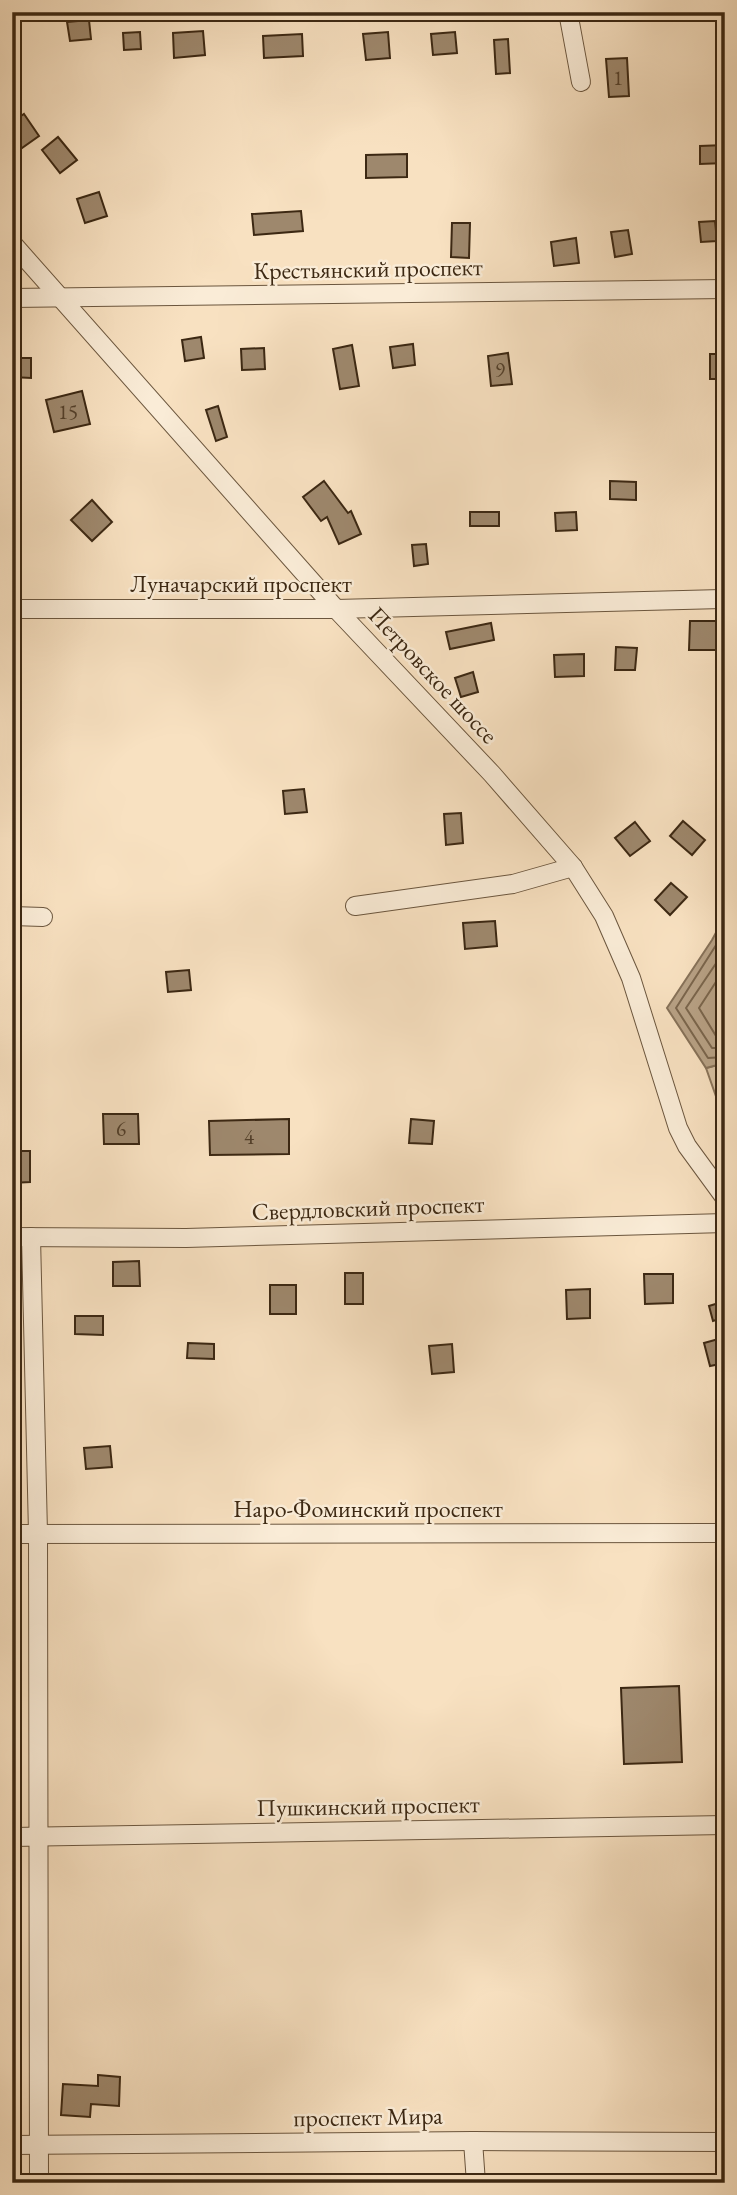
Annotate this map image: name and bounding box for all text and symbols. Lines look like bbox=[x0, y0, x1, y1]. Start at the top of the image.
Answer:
house number: 1 bbox=[613, 64, 623, 91]
street label: Крестьянский проспект bbox=[253, 251, 483, 286]
house number: 9 bbox=[495, 356, 505, 383]
house number: 15 bbox=[58, 398, 78, 425]
street label: Луначарский проспект bbox=[130, 568, 352, 599]
street label: Петровское шоссе bbox=[362, 600, 505, 750]
house number: 6 bbox=[116, 1115, 126, 1142]
house number: 4 bbox=[244, 1123, 255, 1150]
street label: Свердловский проспект bbox=[251, 1188, 485, 1227]
street label: Наро-Фоминский проспект bbox=[233, 1493, 503, 1524]
street label: Пушкинский проспект bbox=[256, 1788, 480, 1823]
street label: проспект Мира bbox=[293, 2100, 443, 2133]

